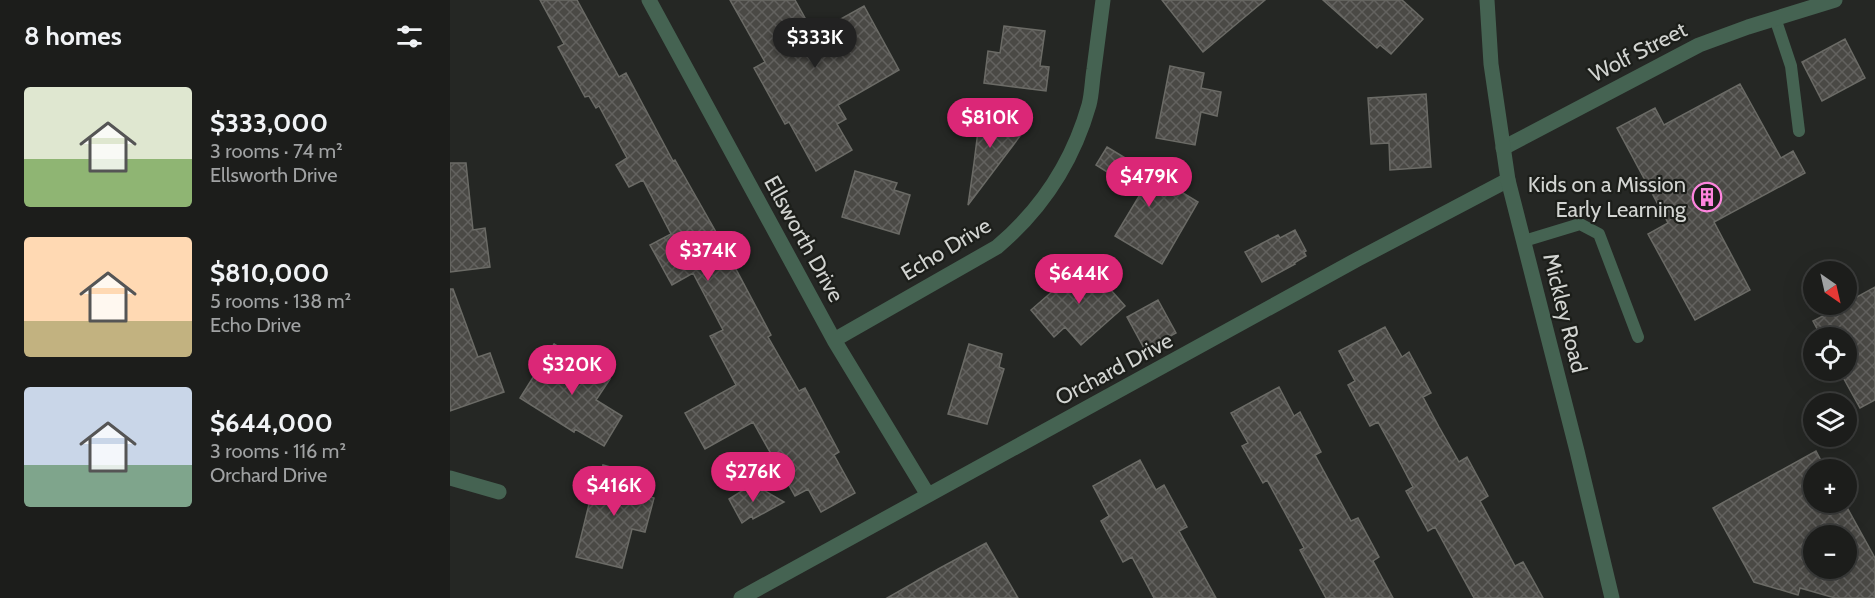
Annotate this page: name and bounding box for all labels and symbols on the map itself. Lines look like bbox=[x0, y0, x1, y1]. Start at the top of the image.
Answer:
street label: Wolf Street bbox=[1585, 16, 1692, 88]
pin: $333K bbox=[773, 18, 857, 69]
pin: $810K bbox=[948, 98, 1032, 149]
pin: $479K bbox=[1107, 157, 1191, 208]
street label: Ellsworth Drive bbox=[758, 171, 850, 307]
place label: Kids on a Mission Early Learning bbox=[1528, 171, 1687, 223]
building icon: Kids on a Mission Early Learning bbox=[1691, 181, 1723, 213]
street label: Echo Drive bbox=[896, 212, 996, 286]
pin: $374K bbox=[666, 231, 750, 282]
street label: Mickley Road bbox=[1537, 250, 1593, 376]
pin: $644K bbox=[1037, 254, 1121, 305]
north arrow bbox=[1803, 261, 1857, 315]
street label: Orchard Drive bbox=[1051, 327, 1177, 411]
pin: $320K bbox=[530, 345, 614, 396]
pin: $276K bbox=[711, 452, 795, 503]
pin: $416K bbox=[572, 466, 656, 517]

